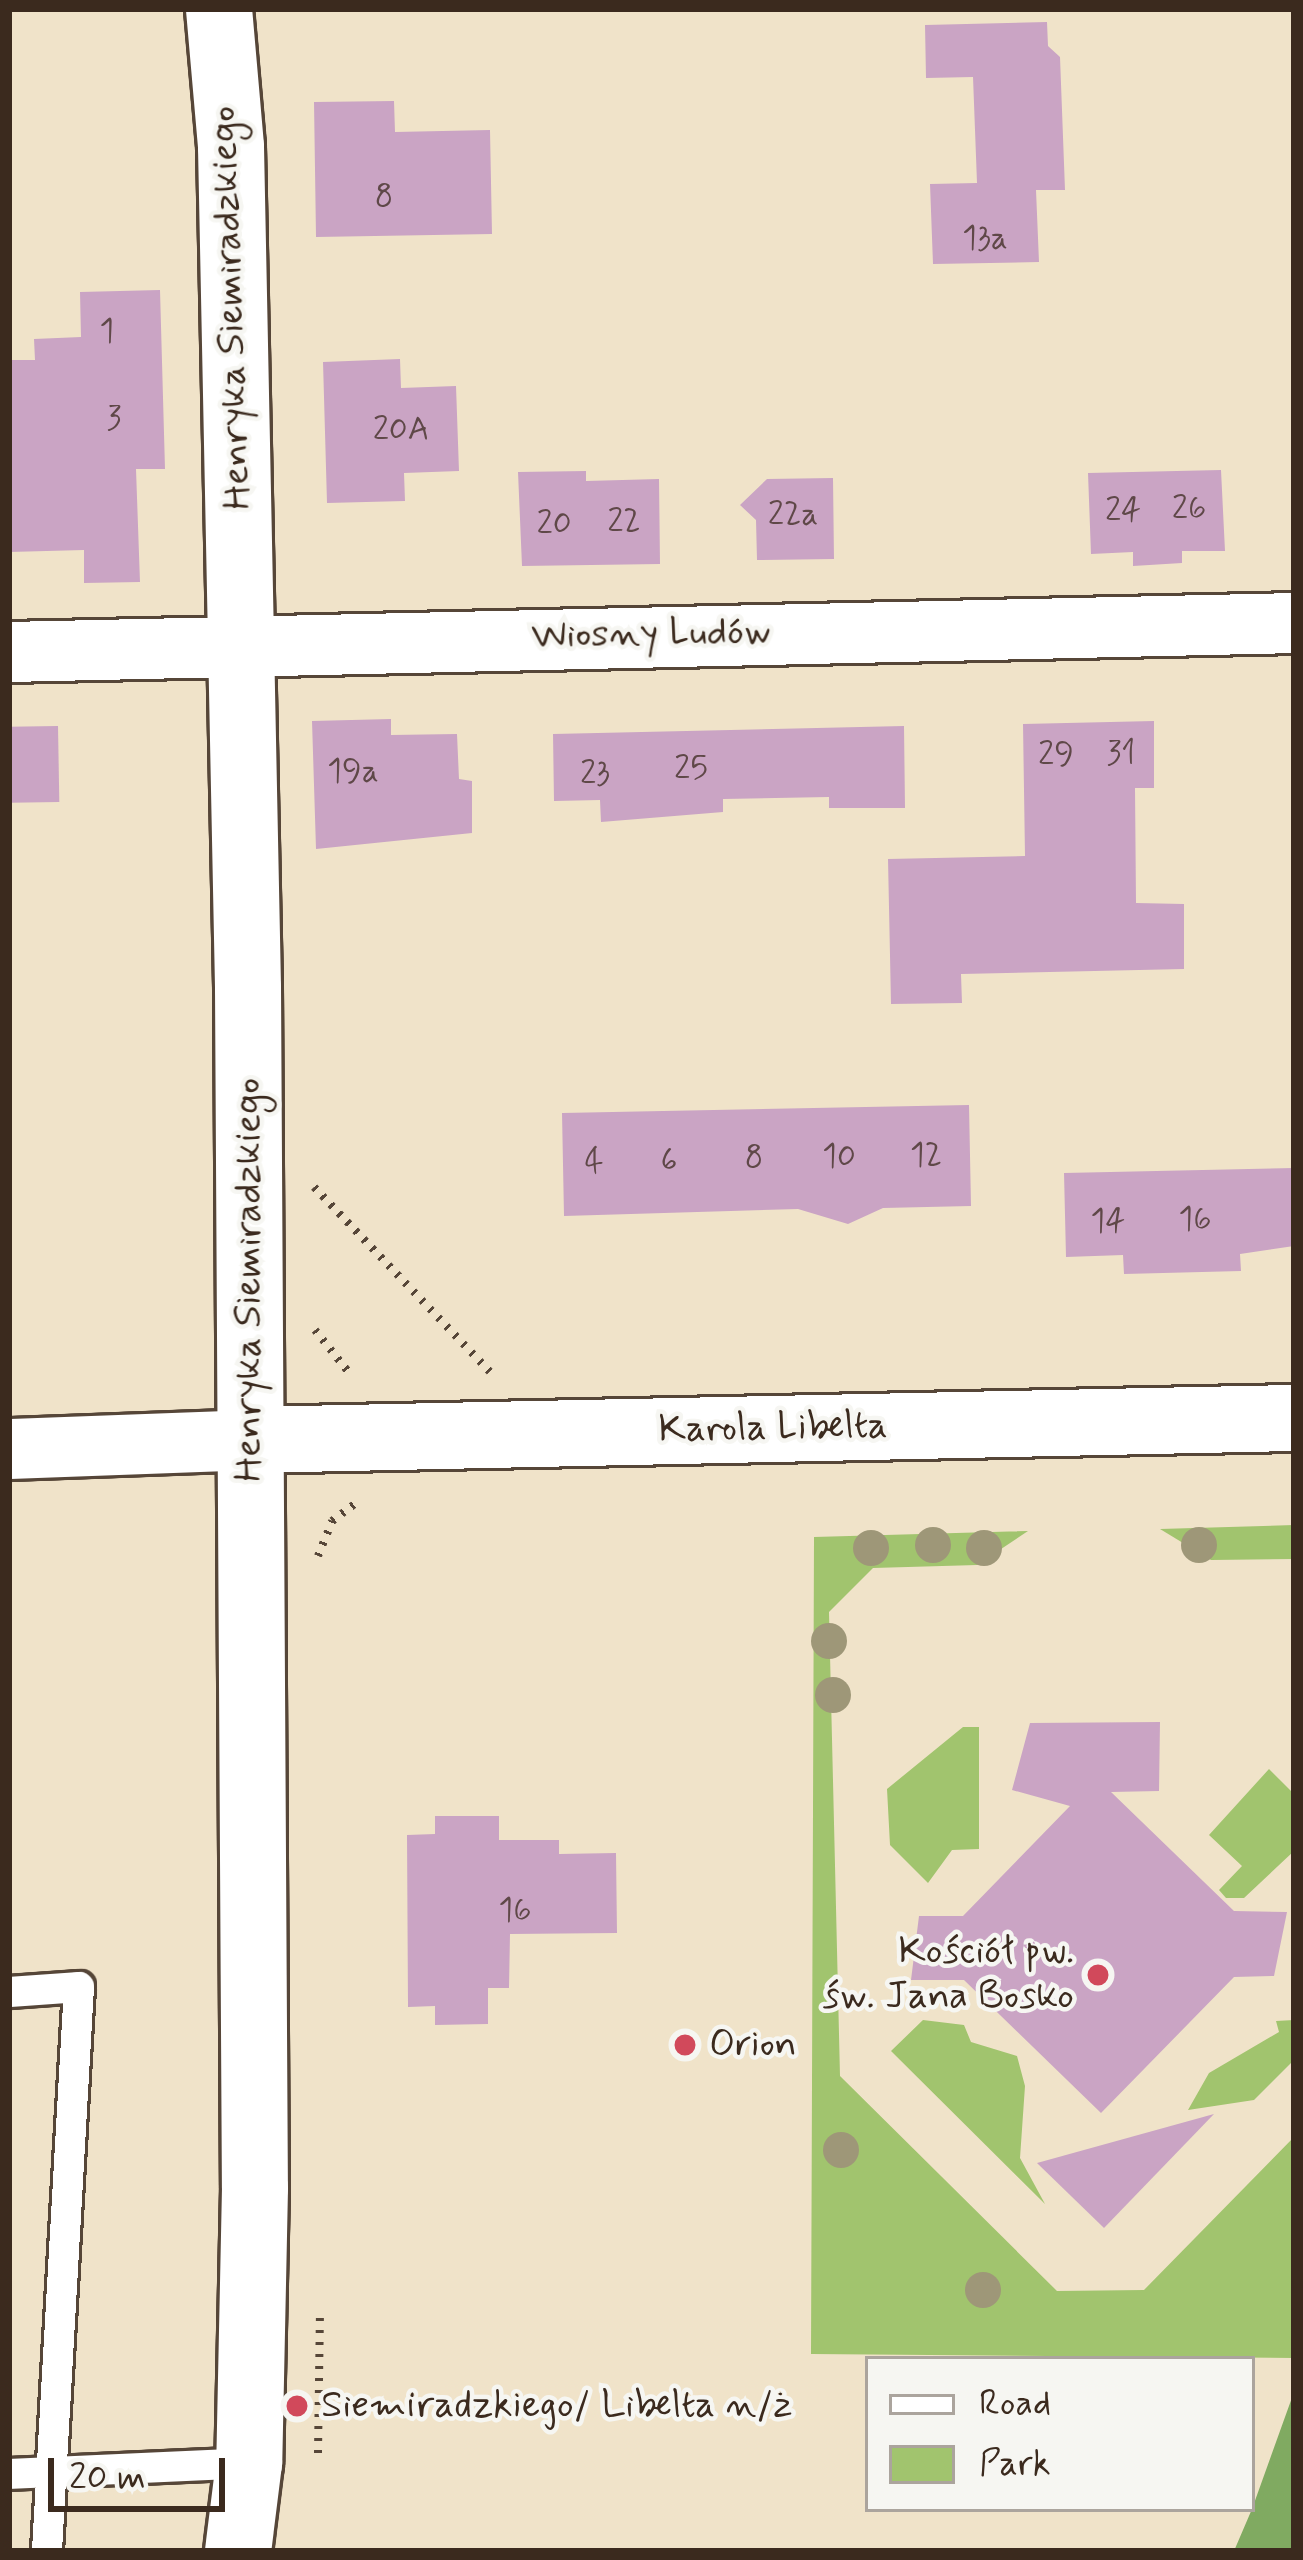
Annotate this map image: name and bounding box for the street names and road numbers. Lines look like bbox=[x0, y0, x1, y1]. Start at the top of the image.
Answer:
street label: Henryka Siemiradzkiego bbox=[202, 103, 262, 513]
street label: Wiosny Ludów bbox=[530, 609, 772, 661]
street label: Henryka Siemiradzkiego bbox=[227, 1076, 273, 1484]
street label: Karola Libelta bbox=[656, 1404, 890, 1454]

